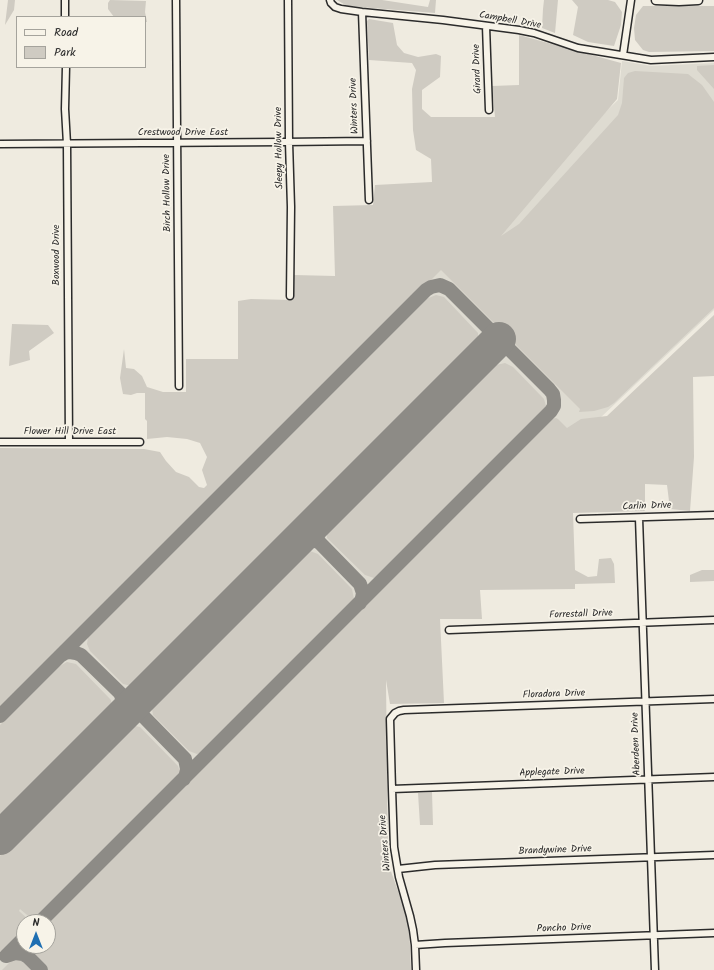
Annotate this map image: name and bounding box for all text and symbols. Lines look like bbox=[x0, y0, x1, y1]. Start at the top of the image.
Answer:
street label: Campbell Drive bbox=[478, 10, 542, 32]
legend bbox=[16, 16, 146, 68]
text: Road bbox=[54, 23, 78, 42]
text: Park bbox=[54, 43, 76, 62]
street label: Girard Drive bbox=[471, 44, 485, 94]
street label: Winters Drive bbox=[348, 78, 362, 134]
street label: Sleepy Hollow Drive bbox=[273, 107, 287, 189]
street label: Crestwood Drive East bbox=[138, 127, 228, 139]
street label: Birch Hollow Drive bbox=[161, 154, 175, 232]
street label: Boxwood Drive bbox=[51, 225, 63, 285]
street label: Flower Hill Drive East bbox=[24, 426, 116, 438]
street label: Carlin Drive bbox=[622, 500, 672, 514]
street label: Forrestall Drive bbox=[549, 608, 613, 622]
street label: Floradora Drive bbox=[523, 688, 585, 702]
street label: Aberdeen Drive bbox=[630, 712, 644, 776]
street label: Applegate Drive bbox=[519, 766, 585, 780]
street label: Winters Drive bbox=[378, 814, 394, 872]
street label: Brandywine Drive bbox=[518, 844, 592, 858]
north arrow bbox=[16, 914, 56, 954]
text: N bbox=[33, 914, 39, 932]
street label: Poncho Drive bbox=[537, 922, 591, 936]

